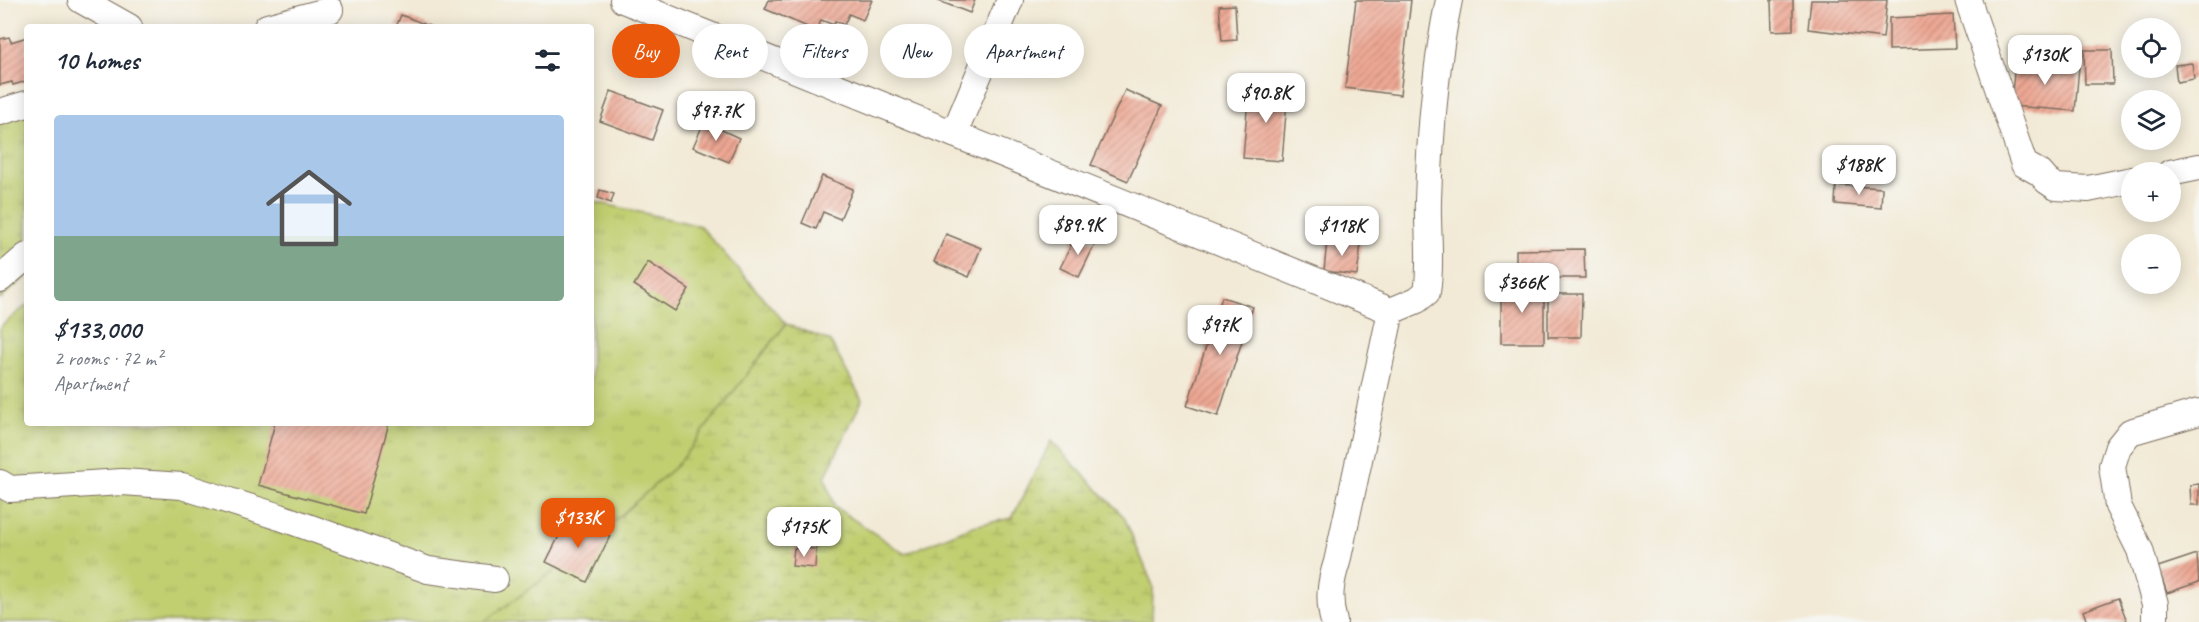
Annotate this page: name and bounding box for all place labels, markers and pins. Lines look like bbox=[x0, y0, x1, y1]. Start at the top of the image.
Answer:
pin: $130K bbox=[2003, 35, 2087, 86]
pin: $90.8K bbox=[1217, 73, 1315, 124]
pin: $97.7K bbox=[667, 91, 765, 142]
pin: $188K bbox=[1817, 145, 1901, 196]
pin: $89.9K bbox=[1029, 205, 1127, 256]
pin: $118K bbox=[1300, 206, 1384, 257]
pin: $366K bbox=[1480, 263, 1564, 314]
pin: $97K bbox=[1184, 305, 1256, 356]
pin: $133K bbox=[536, 498, 620, 549]
pin: $175K bbox=[762, 507, 846, 558]

